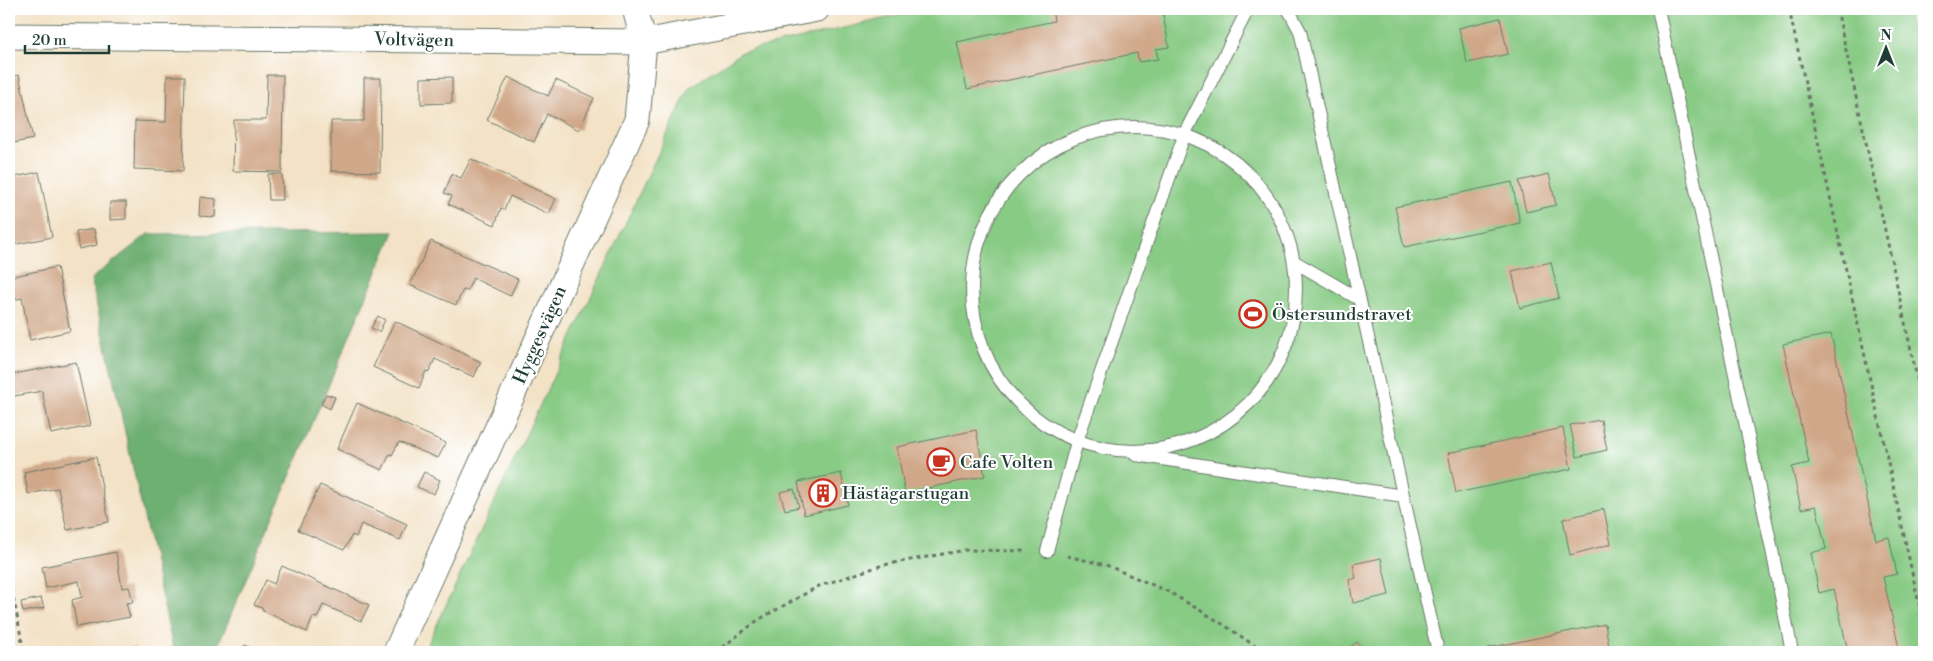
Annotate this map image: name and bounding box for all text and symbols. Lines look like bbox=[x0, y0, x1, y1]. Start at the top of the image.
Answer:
scale bar bbox=[25, 22, 109, 54]
north arrow bbox=[1860, 22, 1910, 72]
text: N bbox=[1880, 27, 1892, 45]
street label: Voltvägen bbox=[373, 28, 454, 52]
text: 20 m bbox=[32, 31, 67, 50]
street label: Hyggesvägen bbox=[508, 282, 572, 388]
sports icon: Östersundstravet bbox=[1238, 299, 1268, 329]
place label: Östersundstravet bbox=[1272, 303, 1412, 326]
cafe icon: Cafe Volten bbox=[926, 447, 956, 477]
place label: Cafe Volten bbox=[960, 451, 1053, 474]
building icon: Hästägarstugan bbox=[808, 478, 838, 508]
place label: Hästägarstugan bbox=[842, 482, 970, 505]

